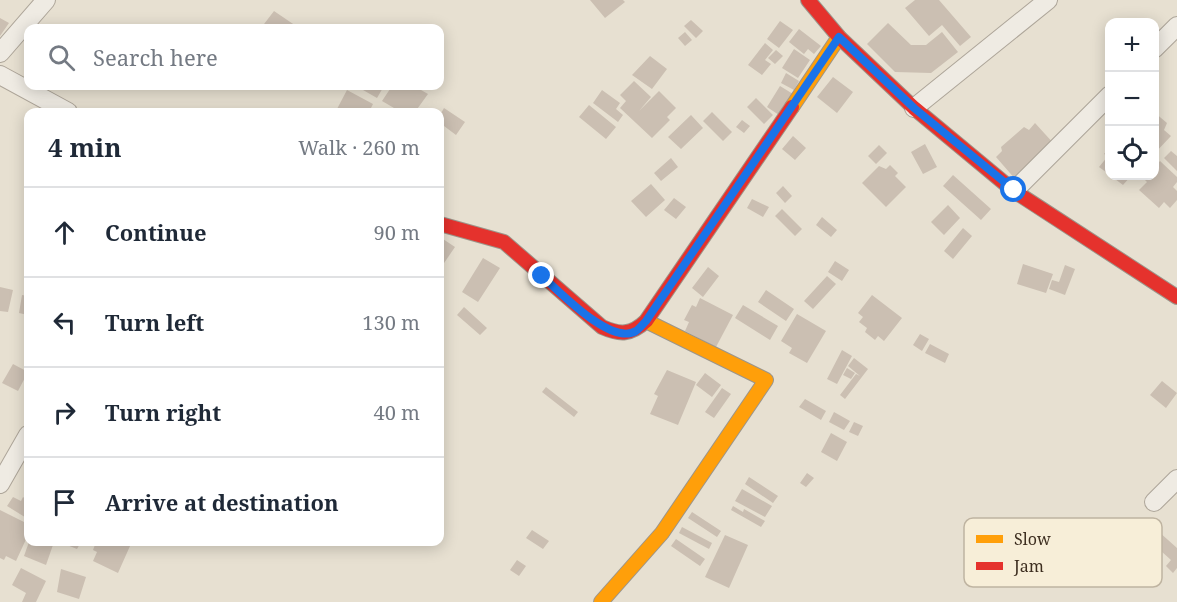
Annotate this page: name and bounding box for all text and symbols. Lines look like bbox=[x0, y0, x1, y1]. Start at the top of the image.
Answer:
map controls bbox=[1105, 18, 1159, 180]
button: + bbox=[1105, 18, 1159, 72]
search box bbox=[24, 24, 444, 90]
icon: search bbox=[45, 41, 78, 74]
text: Search here bbox=[93, 42, 218, 72]
button: − bbox=[1105, 72, 1159, 126]
button: locate bbox=[1105, 126, 1159, 180]
text: 4 min bbox=[48, 129, 122, 165]
text: Walk · 260 m bbox=[298, 134, 420, 161]
route start bbox=[1000, 176, 1026, 202]
icon: ahead bbox=[48, 216, 81, 249]
text: Continue bbox=[105, 217, 207, 247]
text: 90 m bbox=[374, 219, 420, 246]
route end bbox=[528, 262, 554, 288]
icon: left bbox=[48, 306, 81, 339]
text: Turn left bbox=[105, 307, 204, 337]
text: 130 m bbox=[362, 309, 420, 336]
icon: right bbox=[48, 396, 81, 429]
text: Turn right bbox=[105, 397, 221, 427]
text: 40 m bbox=[374, 399, 420, 426]
icon: arrive bbox=[48, 486, 81, 519]
text: Arrive at destination bbox=[105, 487, 339, 517]
legend bbox=[964, 518, 1162, 587]
text: Slow bbox=[1014, 528, 1051, 550]
text: Jam bbox=[1013, 555, 1044, 577]

